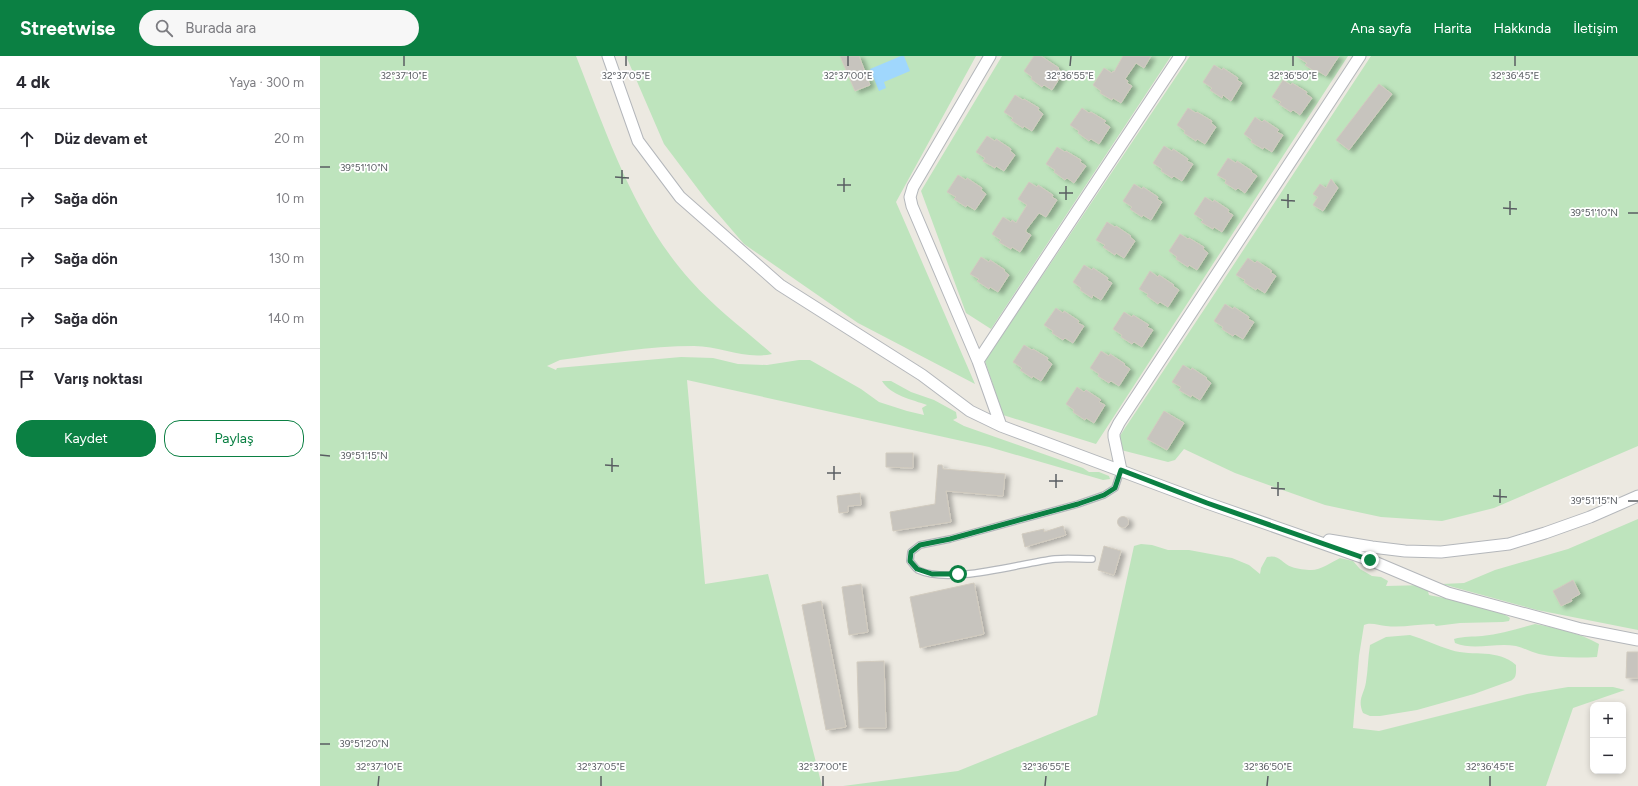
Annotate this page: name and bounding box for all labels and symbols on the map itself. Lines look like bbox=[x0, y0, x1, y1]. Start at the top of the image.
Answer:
text: 32°37'10"E bbox=[380, 69, 428, 82]
text: 32°37'05"E bbox=[602, 69, 650, 82]
text: 32°37'00"E bbox=[823, 69, 873, 82]
text: 32°36'55"E bbox=[1046, 69, 1094, 82]
text: 32°36'50"E bbox=[1268, 69, 1318, 82]
text: 32°36'45"E bbox=[1491, 69, 1540, 82]
text: 39°51'10"N bbox=[340, 161, 388, 174]
text: 39°51'10"N bbox=[1570, 206, 1618, 219]
text: 39°51'15"N bbox=[340, 449, 388, 462]
text: 39°51'15"N bbox=[1570, 494, 1618, 507]
route end bbox=[1361, 551, 1379, 569]
route start bbox=[949, 565, 967, 583]
text: 39°51'20"N bbox=[339, 737, 389, 750]
text: 32°37'10"E bbox=[355, 760, 403, 773]
text: 32°37'05"E bbox=[577, 760, 625, 773]
text: 32°37'00"E bbox=[798, 760, 848, 773]
text: 32°36'55"E bbox=[1022, 760, 1070, 773]
text: 32°36'50"E bbox=[1243, 760, 1293, 773]
text: 32°36'45"E bbox=[1466, 760, 1515, 773]

